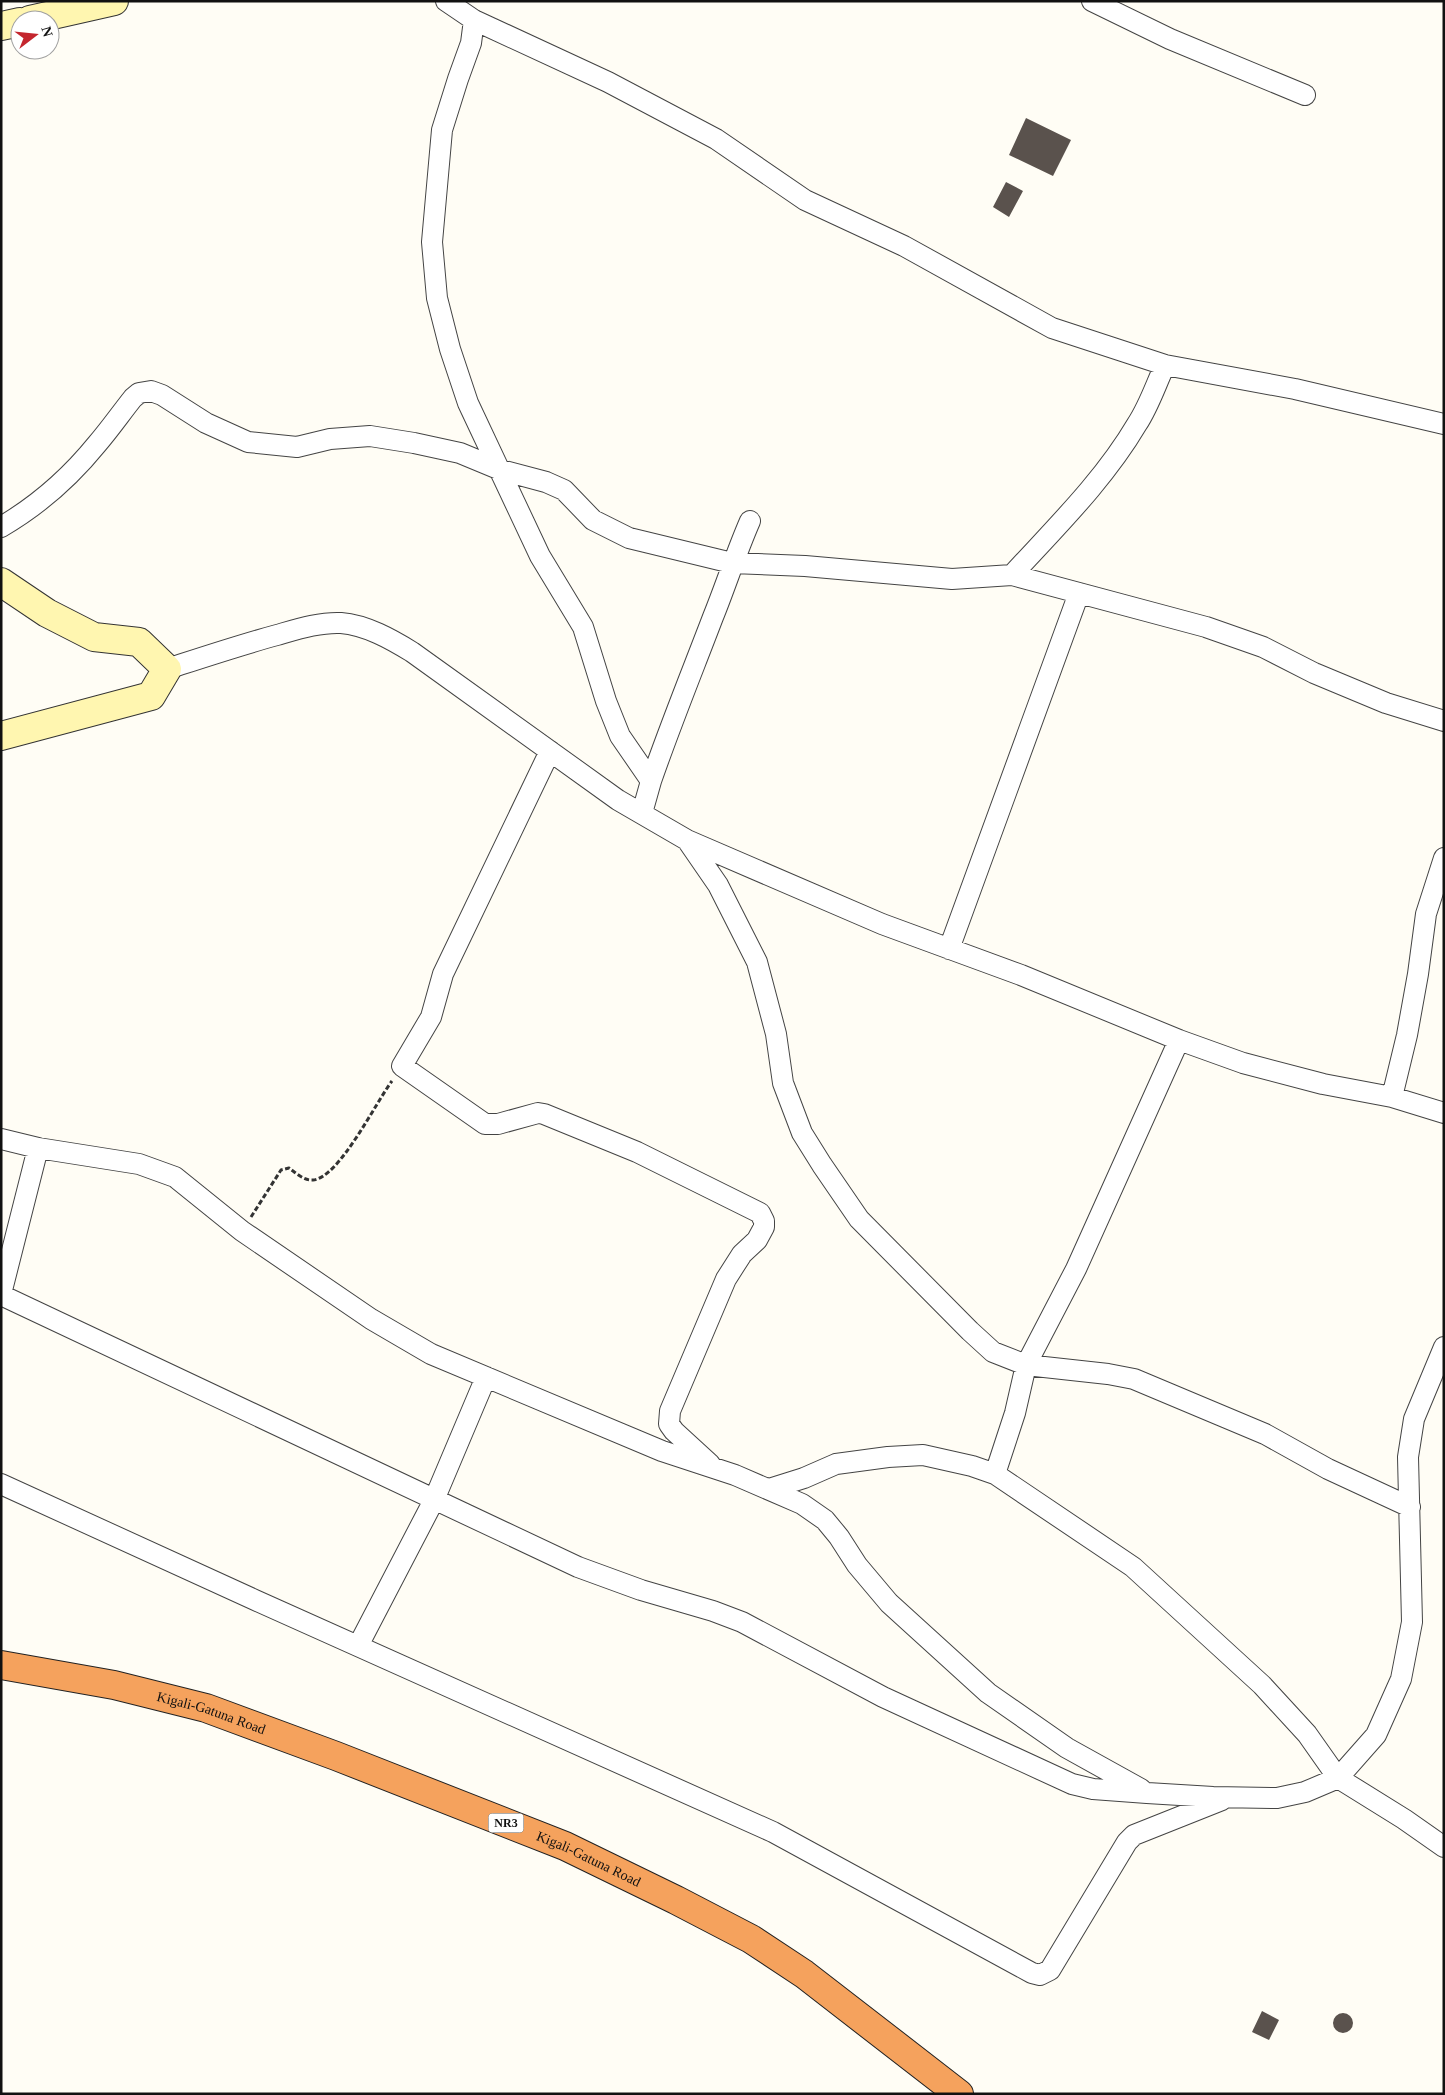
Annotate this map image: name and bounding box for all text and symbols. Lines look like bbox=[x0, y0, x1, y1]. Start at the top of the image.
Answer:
north arrow bbox=[10, 10, 60, 60]
text: N bbox=[38, 25, 56, 38]
street label: Kigali-Gatuna Road bbox=[155, 1689, 268, 1737]
road number: NR3 bbox=[488, 1814, 524, 1832]
street label: Kigali-Gatuna Road bbox=[535, 1828, 643, 1889]

